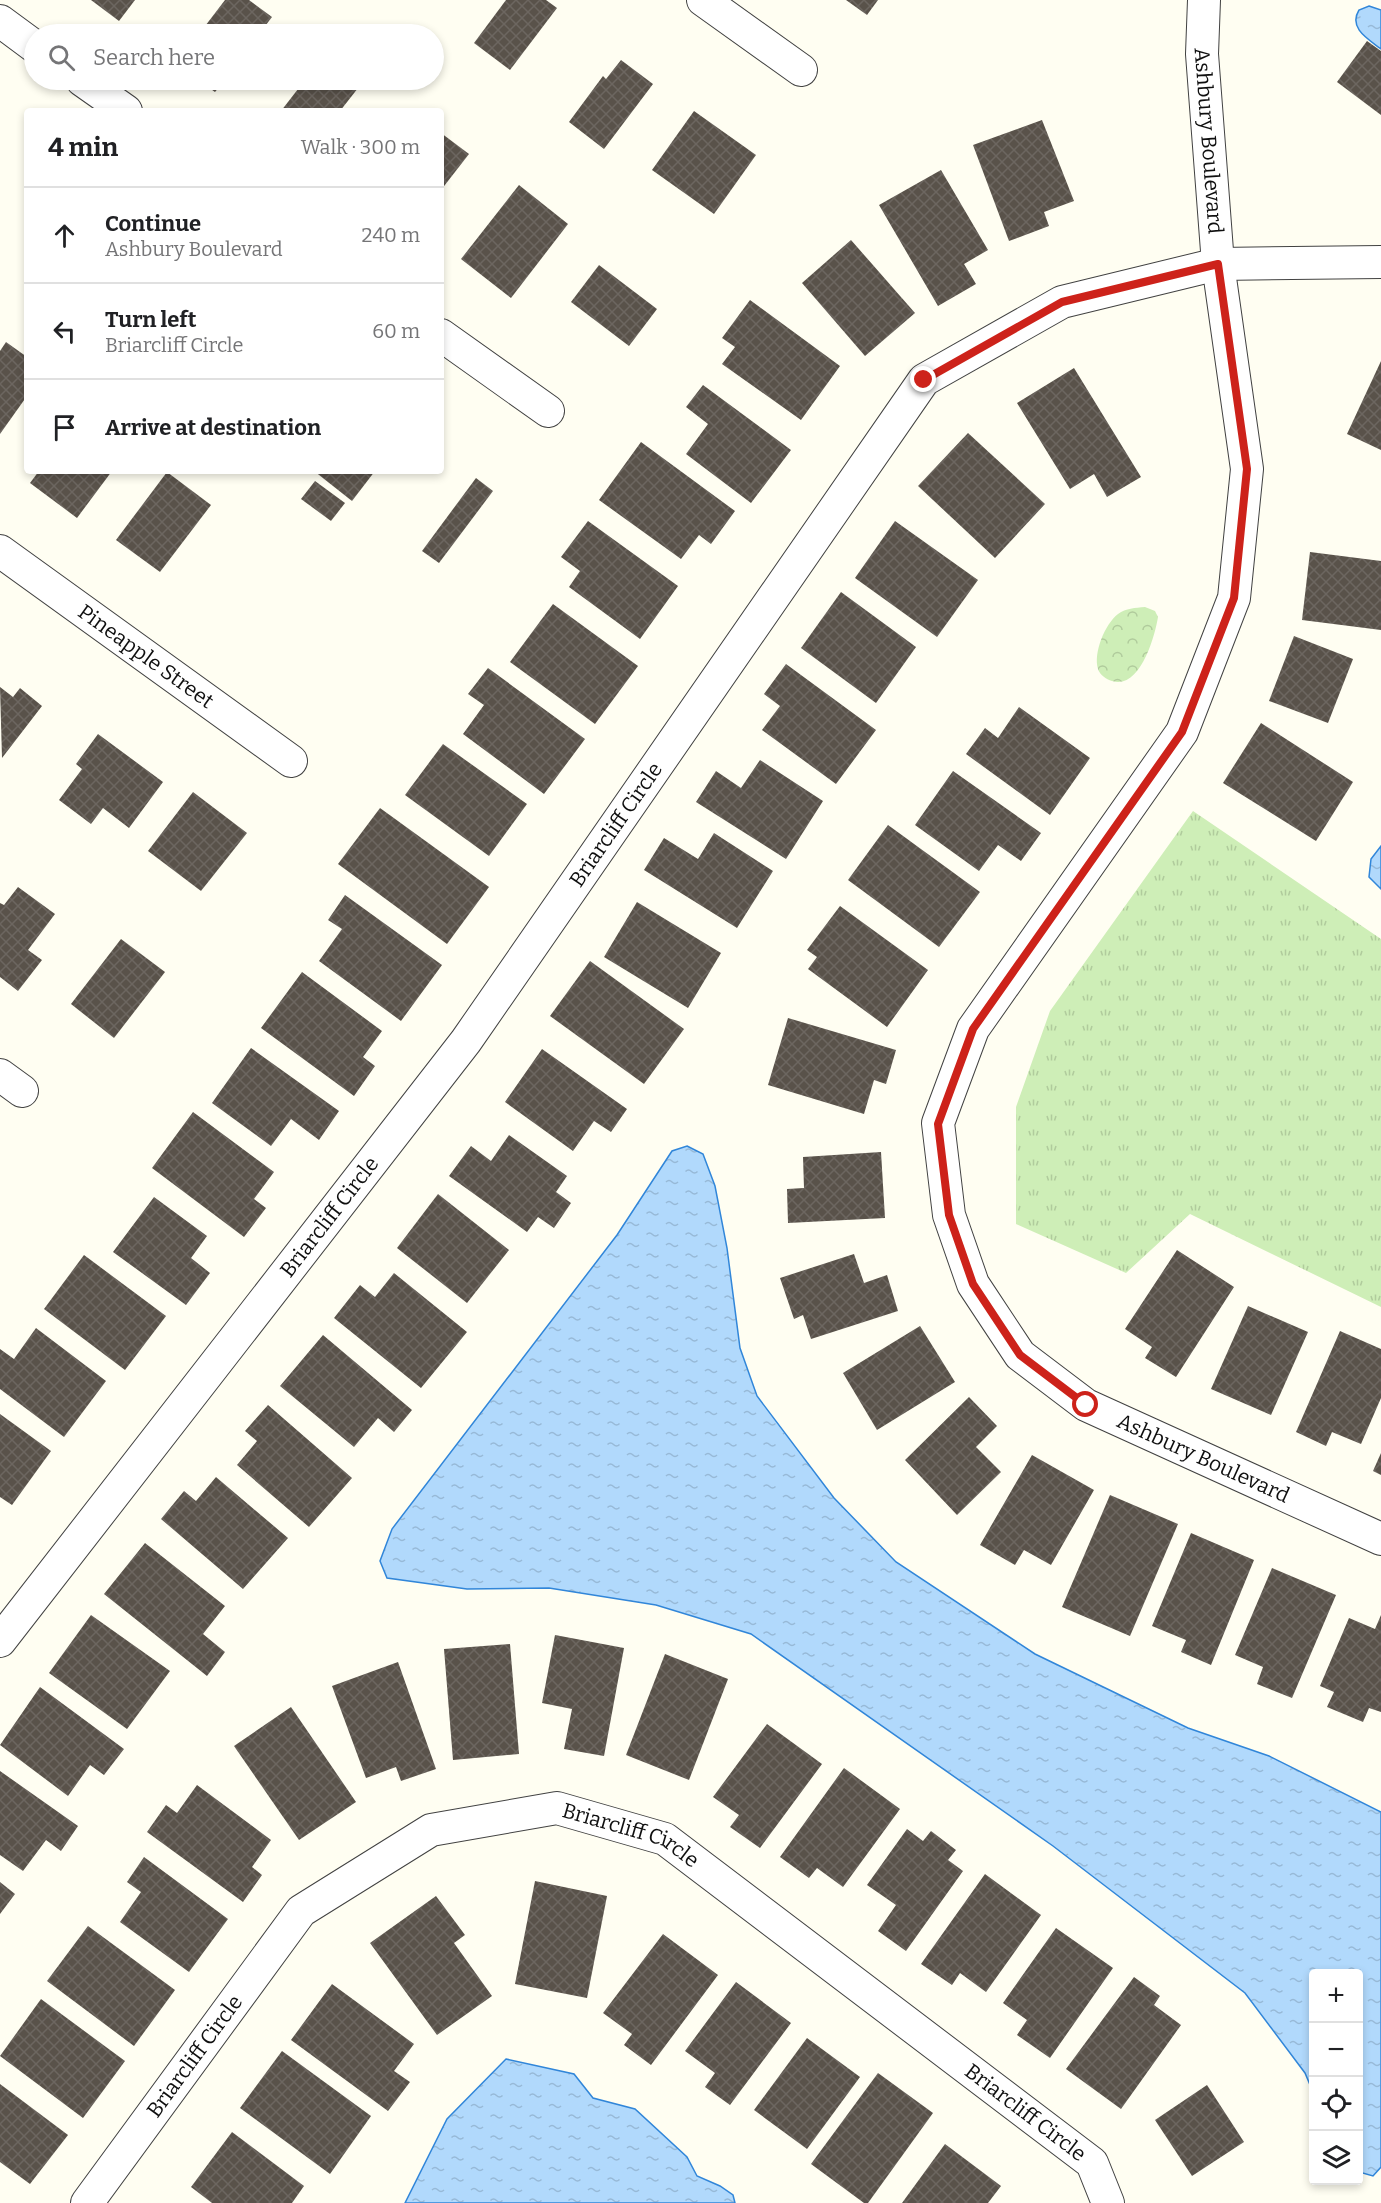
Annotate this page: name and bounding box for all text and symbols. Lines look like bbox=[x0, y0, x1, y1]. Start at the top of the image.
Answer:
search box bbox=[24, 24, 444, 90]
icon: search bbox=[45, 41, 78, 74]
text: Search here bbox=[93, 44, 215, 71]
street label: Ashbury Boulevard bbox=[1189, 47, 1229, 235]
text: 4 min bbox=[48, 132, 118, 163]
text: Walk · 300 m bbox=[301, 135, 420, 159]
text: Continue bbox=[105, 210, 201, 237]
icon: ahead bbox=[48, 219, 81, 252]
text: 240 m bbox=[362, 223, 420, 247]
text: Ashbury Boulevard bbox=[105, 237, 283, 261]
text: Turn left bbox=[105, 306, 197, 333]
icon: left bbox=[48, 315, 81, 348]
text: 60 m bbox=[372, 319, 420, 343]
text: Briarcliff Circle bbox=[105, 333, 244, 357]
route end bbox=[910, 366, 936, 392]
icon: arrive bbox=[48, 411, 81, 444]
text: Arrive at destination bbox=[105, 414, 321, 441]
street label: Pineapple Street bbox=[73, 599, 219, 714]
street label: Briarcliff Circle bbox=[564, 757, 668, 892]
street label: Briarcliff Circle bbox=[274, 1151, 384, 1282]
route start bbox=[1072, 1391, 1098, 1417]
street label: Ashbury Boulevard bbox=[1113, 1408, 1294, 1509]
street label: Briarcliff Circle bbox=[559, 1797, 704, 1873]
map controls bbox=[1309, 1969, 1363, 2185]
button: + bbox=[1309, 1969, 1363, 2023]
street label: Briarcliff Circle bbox=[141, 1990, 248, 2123]
button: − bbox=[1309, 2023, 1363, 2077]
street label: Briarcliff Circle bbox=[960, 2058, 1091, 2167]
button: locate bbox=[1309, 2077, 1363, 2131]
button: layers bbox=[1309, 2131, 1363, 2185]

